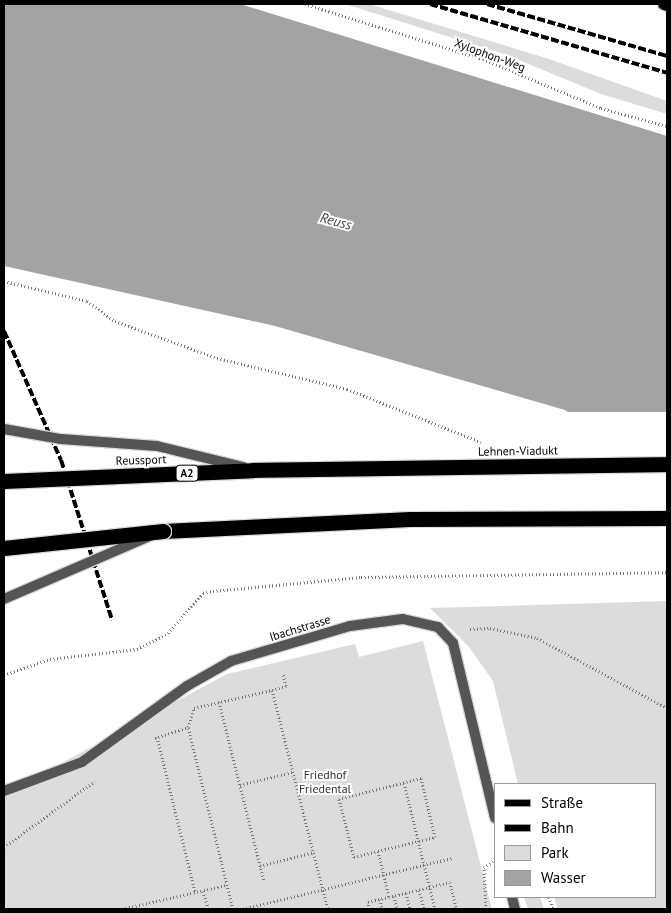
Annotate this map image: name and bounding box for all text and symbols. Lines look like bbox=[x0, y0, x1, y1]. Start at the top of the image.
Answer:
street label: Xylophon-Weg bbox=[453, 35, 527, 75]
water label: Reuss bbox=[318, 209, 354, 233]
street label: Lehnen-Viadukt bbox=[478, 443, 558, 459]
street label: Reussport bbox=[115, 452, 167, 468]
road number: A2 bbox=[174, 464, 200, 482]
street label: Ibachstrasse bbox=[268, 612, 332, 644]
park label: Friedhof Friedental bbox=[299, 768, 351, 796]
legend bbox=[493, 783, 656, 898]
text: Straße bbox=[541, 793, 583, 812]
text: Bahn bbox=[541, 818, 574, 837]
text: Park bbox=[541, 843, 569, 862]
text: Wasser bbox=[541, 868, 586, 887]

